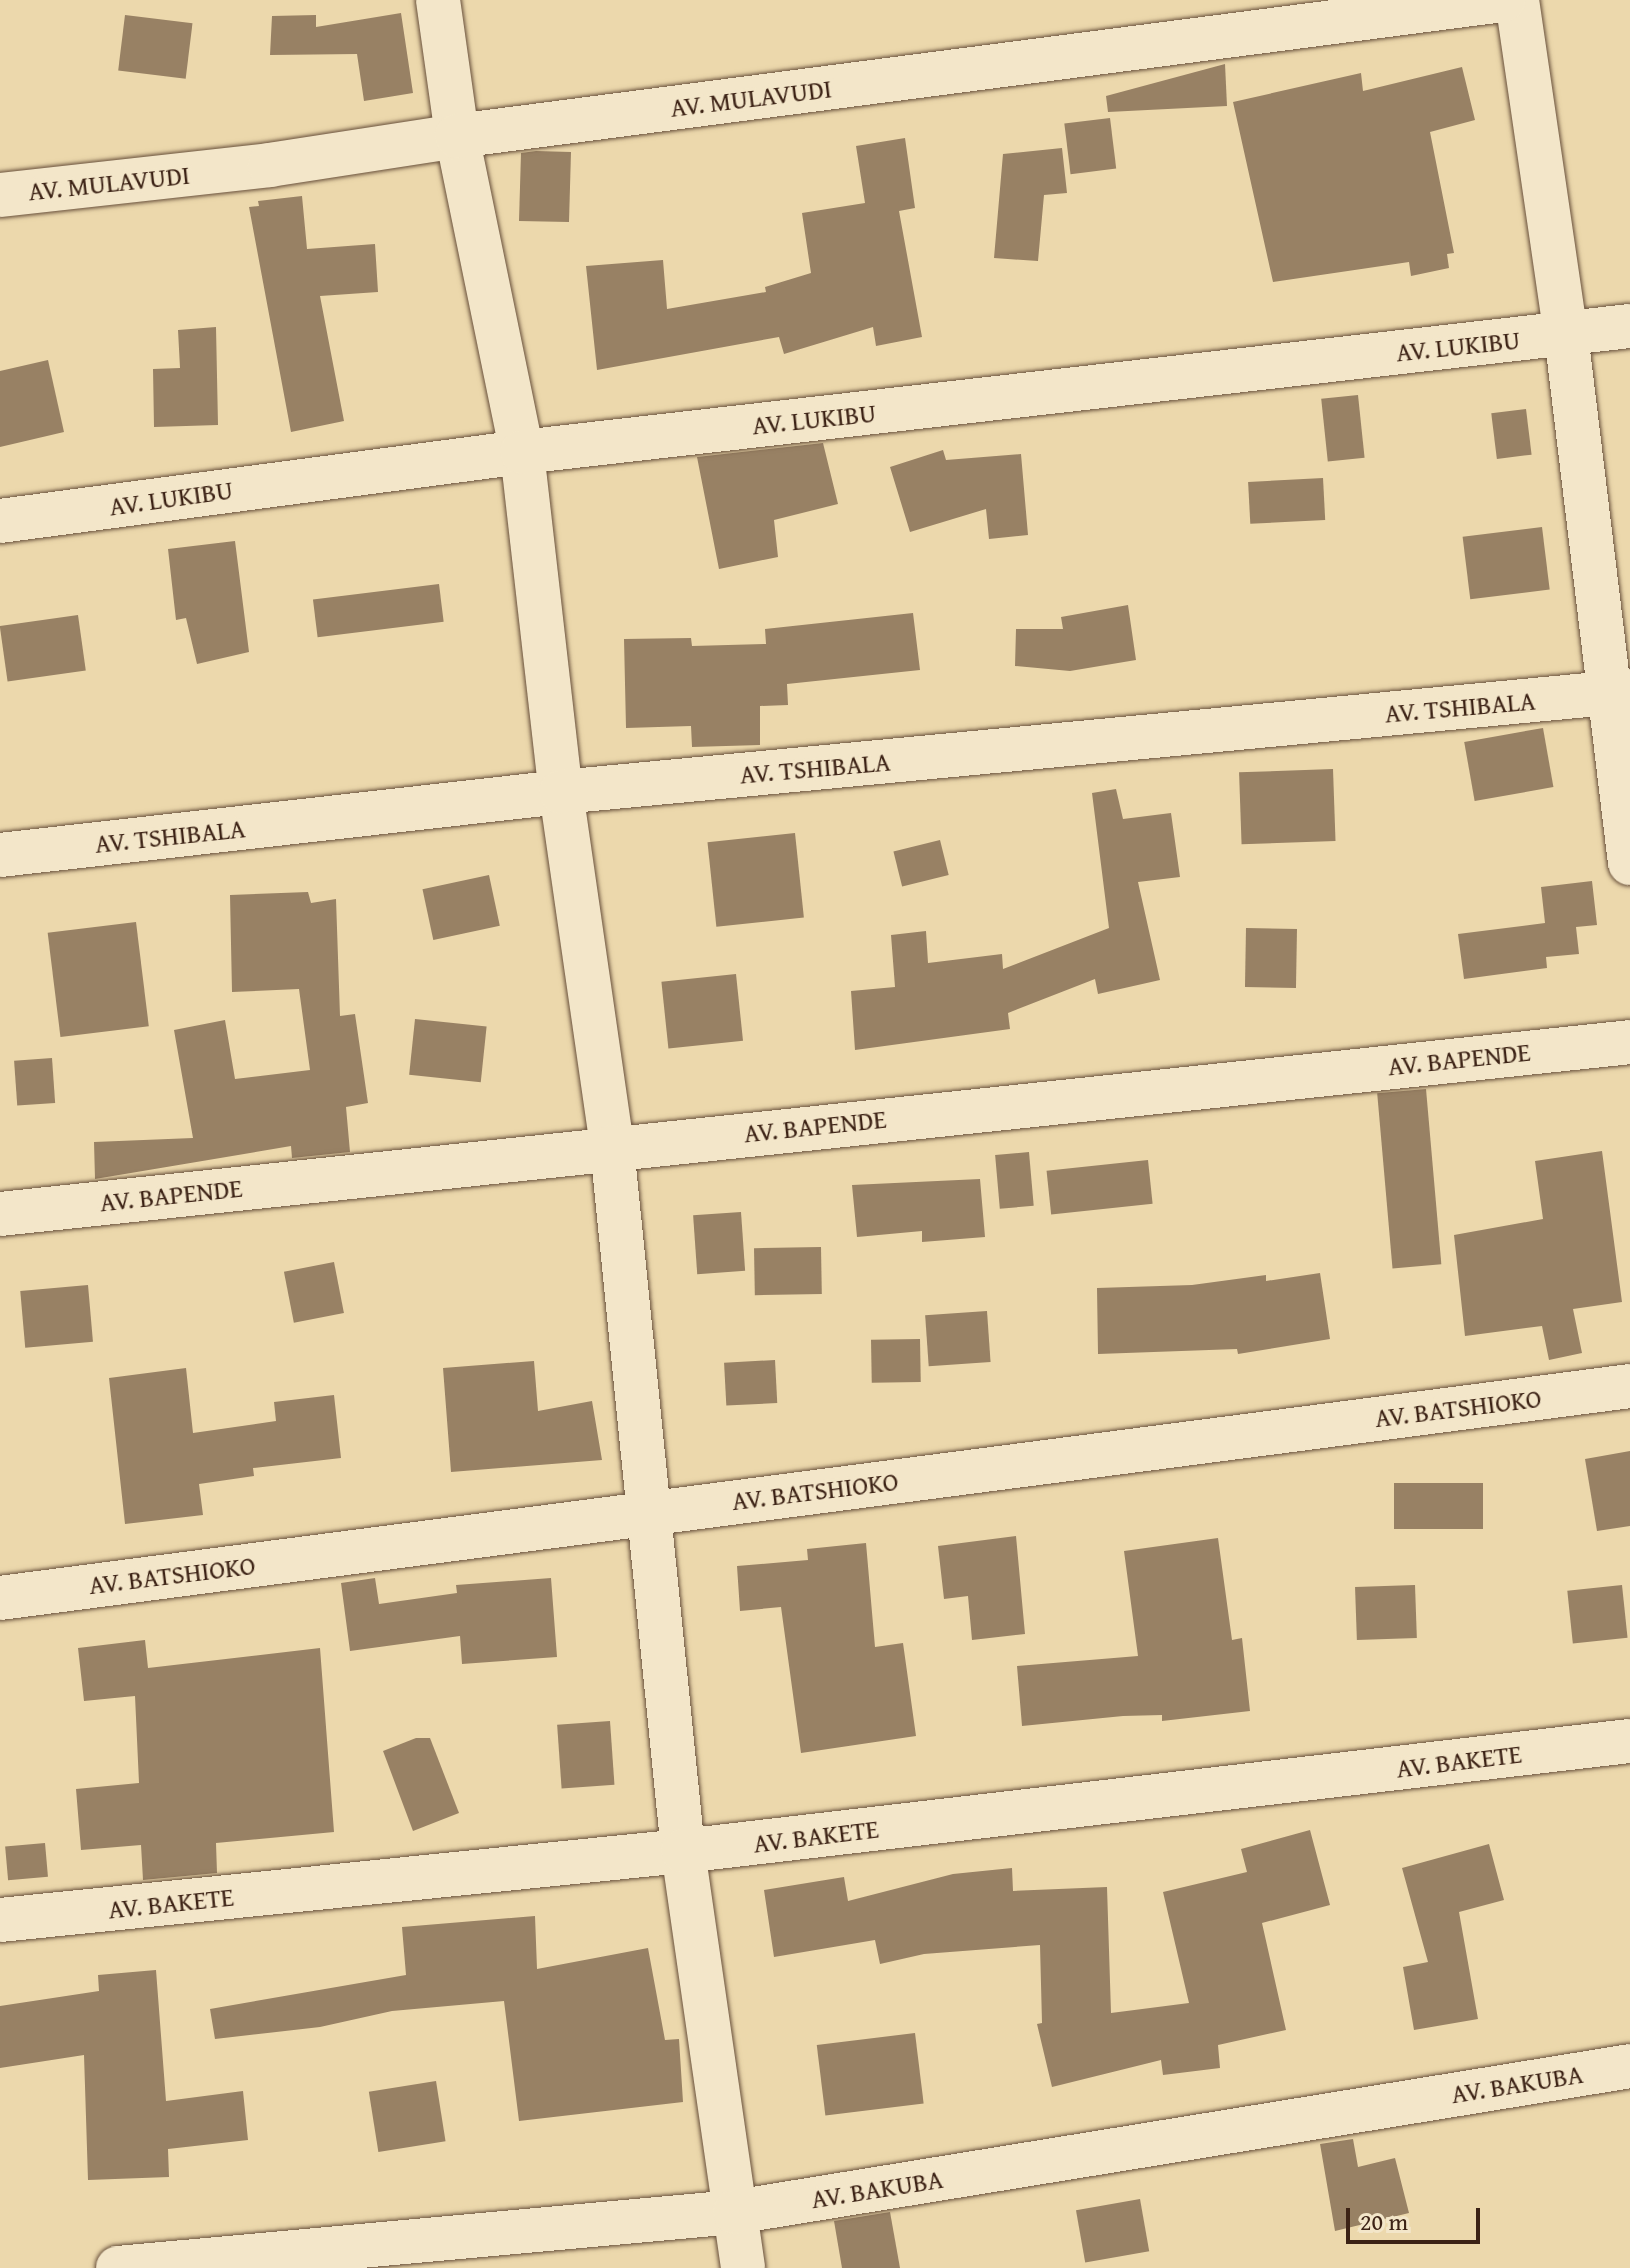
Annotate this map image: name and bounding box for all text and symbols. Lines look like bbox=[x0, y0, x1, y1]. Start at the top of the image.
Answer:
street label: AV. MULAVUDI bbox=[669, 73, 833, 123]
street label: AV. MULAVUDI bbox=[27, 159, 191, 207]
street label: AV. LUKIBU bbox=[1394, 324, 1522, 368]
street label: AV. LUKIBU bbox=[750, 397, 878, 441]
street label: AV. LUKIBU bbox=[107, 474, 235, 522]
street label: AV. TSHIBALA bbox=[1383, 685, 1537, 729]
street label: AV. TSHIBALA bbox=[738, 746, 892, 790]
street label: AV. TSHIBALA bbox=[93, 813, 247, 859]
street label: AV. BAPENDE bbox=[1386, 1036, 1532, 1082]
street label: AV. BAPENDE bbox=[742, 1103, 888, 1149]
street label: AV. BAPENDE bbox=[98, 1172, 244, 1218]
street label: AV. BATSHIOKO bbox=[1373, 1382, 1543, 1434]
street label: AV. BATSHIOKO bbox=[730, 1465, 900, 1517]
street label: AV. BATSHIOKO bbox=[87, 1549, 257, 1601]
street label: AV. BAKETE bbox=[1394, 1738, 1524, 1784]
street label: AV. BAKETE bbox=[751, 1813, 881, 1859]
street label: AV. BAKETE bbox=[107, 1881, 235, 1925]
street label: AV. BAKUBA bbox=[1449, 2058, 1585, 2110]
street label: AV. BAKUBA bbox=[809, 2163, 945, 2215]
scale bar bbox=[1350, 2192, 1484, 2242]
text: 20 m bbox=[1360, 2204, 1408, 2239]

